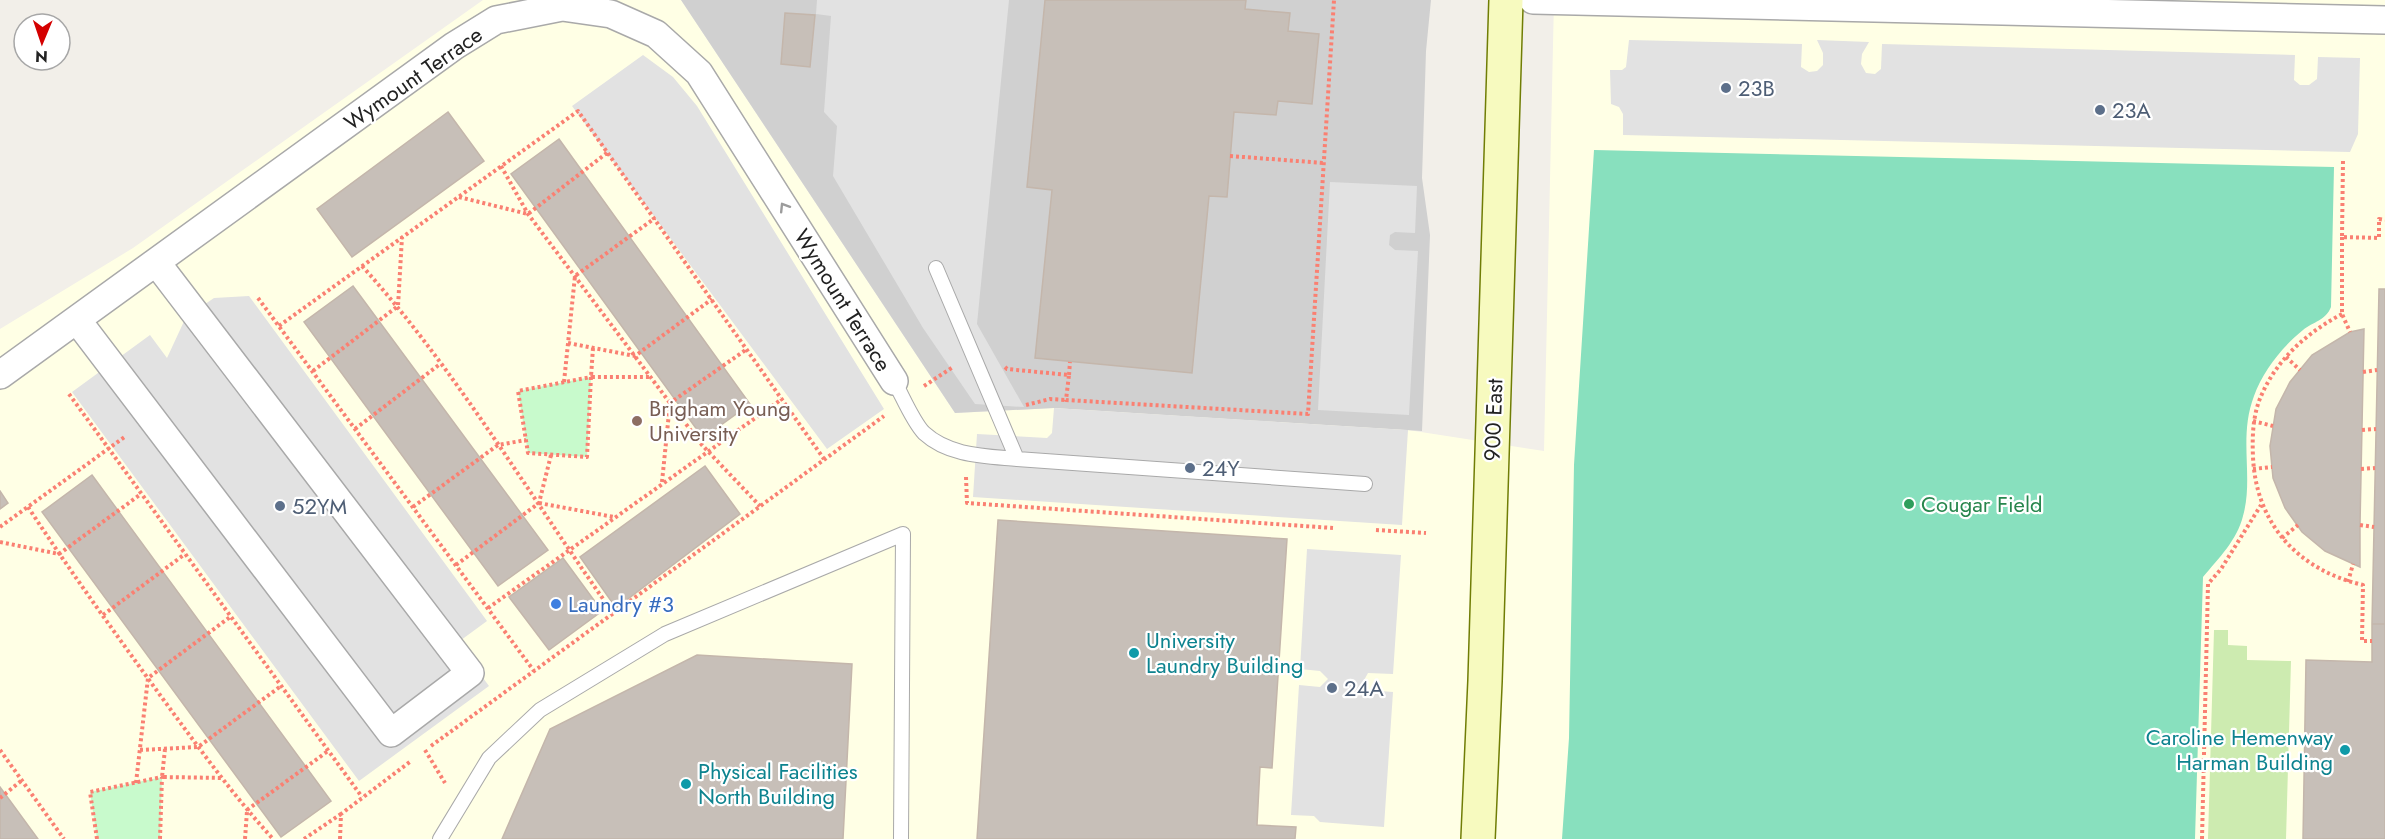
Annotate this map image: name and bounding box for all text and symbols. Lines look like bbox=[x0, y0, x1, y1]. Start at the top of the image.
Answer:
north arrow bbox=[12, 12, 72, 72]
street label: Wymount Terrace bbox=[337, 18, 489, 138]
text: N bbox=[35, 45, 48, 68]
place label: 23B bbox=[1738, 72, 1775, 104]
marker: 23B bbox=[1719, 81, 1733, 95]
place label: 23A bbox=[2112, 94, 2151, 126]
marker: 23A bbox=[2093, 103, 2107, 117]
one-way arrow bbox=[779, 203, 791, 213]
street label: Wymount Terrace bbox=[786, 223, 900, 377]
street label: 900 East bbox=[1476, 378, 1510, 462]
place label: Brigham Young University bbox=[649, 392, 791, 449]
marker: Brigham Young University bbox=[630, 414, 644, 428]
place label: 24Y bbox=[1202, 452, 1240, 484]
marker: 24Y bbox=[1183, 461, 1197, 475]
place label: Cougar Field bbox=[1921, 488, 2043, 520]
place label: 52YM bbox=[292, 490, 347, 522]
marker: Cougar Field bbox=[1902, 497, 1916, 511]
marker: 52YM bbox=[273, 499, 287, 513]
place label: Laundry #3 bbox=[568, 588, 674, 620]
marker: Laundry #3 bbox=[549, 597, 563, 611]
place label: University Laundry Building bbox=[1146, 624, 1304, 681]
marker: University Laundry Building bbox=[1127, 646, 1141, 660]
place label: 24A bbox=[1344, 672, 1384, 704]
marker: 24A bbox=[1325, 681, 1339, 695]
place label: Caroline Hemenway Harman Building bbox=[2146, 721, 2333, 778]
marker: Caroline Hemenway Harman Building bbox=[2338, 743, 2352, 757]
place label: Physical Facilities North Building bbox=[698, 755, 858, 812]
marker: Physical Facilities North Building bbox=[679, 777, 693, 791]

